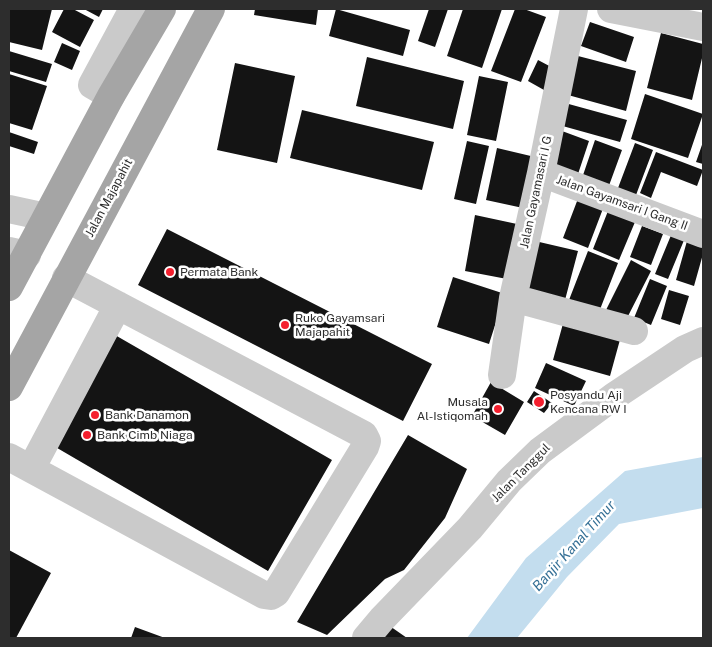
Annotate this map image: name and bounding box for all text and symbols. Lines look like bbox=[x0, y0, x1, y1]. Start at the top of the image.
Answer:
street label: Jalan Gayamasari I G bbox=[517, 134, 555, 250]
street label: Jalan Majapahit bbox=[82, 156, 136, 240]
street label: Jalan Gayamsari I Gang II bbox=[554, 172, 690, 234]
place label: Permata Bank bbox=[180, 265, 258, 279]
marker: Permata Bank bbox=[164, 266, 176, 278]
place label: Ruko Gayamsari Majapahit bbox=[295, 311, 385, 339]
marker: Ruko Gayamsari Majapahit bbox=[279, 319, 291, 331]
place label: Posyandu Aji Kencana RW I bbox=[550, 388, 627, 416]
place label: Musala Al-Istiqomah bbox=[417, 395, 488, 423]
marker: Posyandu Aji Kencana RW I bbox=[532, 395, 546, 409]
marker: Musala Al-Istiqomah bbox=[492, 403, 504, 415]
place label: Bank Danamon bbox=[105, 408, 189, 422]
marker: Bank Danamon bbox=[89, 409, 101, 421]
place label: Bank Cimb Niaga bbox=[97, 428, 193, 442]
marker: Bank Cimb Niaga bbox=[81, 429, 93, 441]
street label: Jalan Tanggul bbox=[489, 441, 553, 505]
water label: Banjir Kanal Timur bbox=[529, 497, 619, 595]

